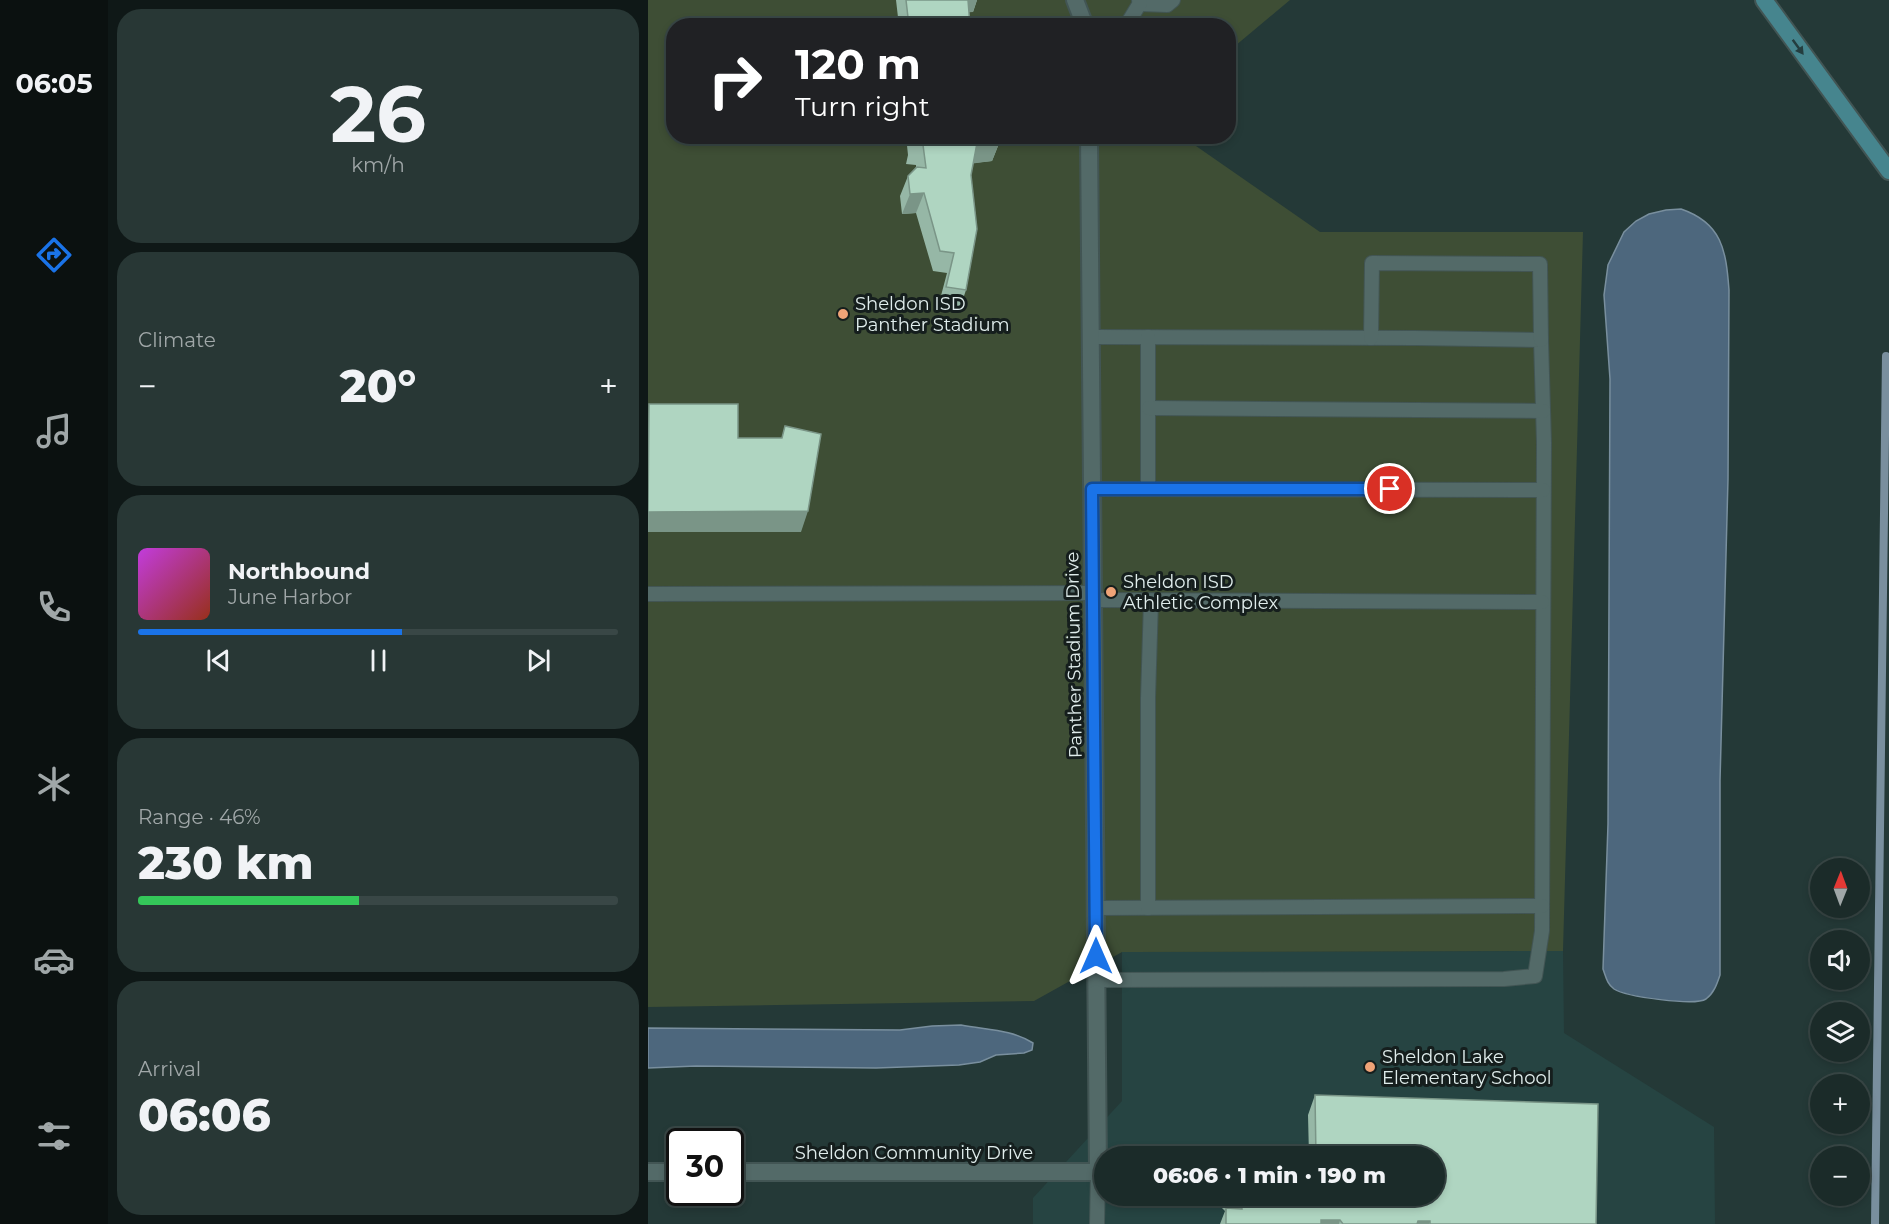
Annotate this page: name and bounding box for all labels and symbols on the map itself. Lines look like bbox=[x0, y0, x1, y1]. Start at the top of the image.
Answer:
one-way arrow bbox=[1792, 40, 1804, 55]
place label: Sheldon ISD Panther Stadium bbox=[855, 293, 1010, 336]
marker: Sheldon ISD Panther Stadium bbox=[836, 307, 850, 321]
pin bbox=[1364, 463, 1415, 514]
street label: Panther Stadium Drive bbox=[1061, 551, 1087, 758]
place label: Sheldon ISD Athletic Complex bbox=[1123, 571, 1278, 614]
marker: Sheldon ISD Athletic Complex bbox=[1104, 585, 1118, 599]
north arrow bbox=[1810, 858, 1870, 918]
position arrow bbox=[1064, 924, 1128, 988]
place label: Sheldon Lake Elementary School bbox=[1382, 1046, 1552, 1089]
marker: Sheldon Lake Elementary School bbox=[1363, 1060, 1377, 1074]
speed limit sign: 30 bbox=[666, 1128, 744, 1206]
street label: Sheldon Community Drive bbox=[795, 1142, 1033, 1164]

